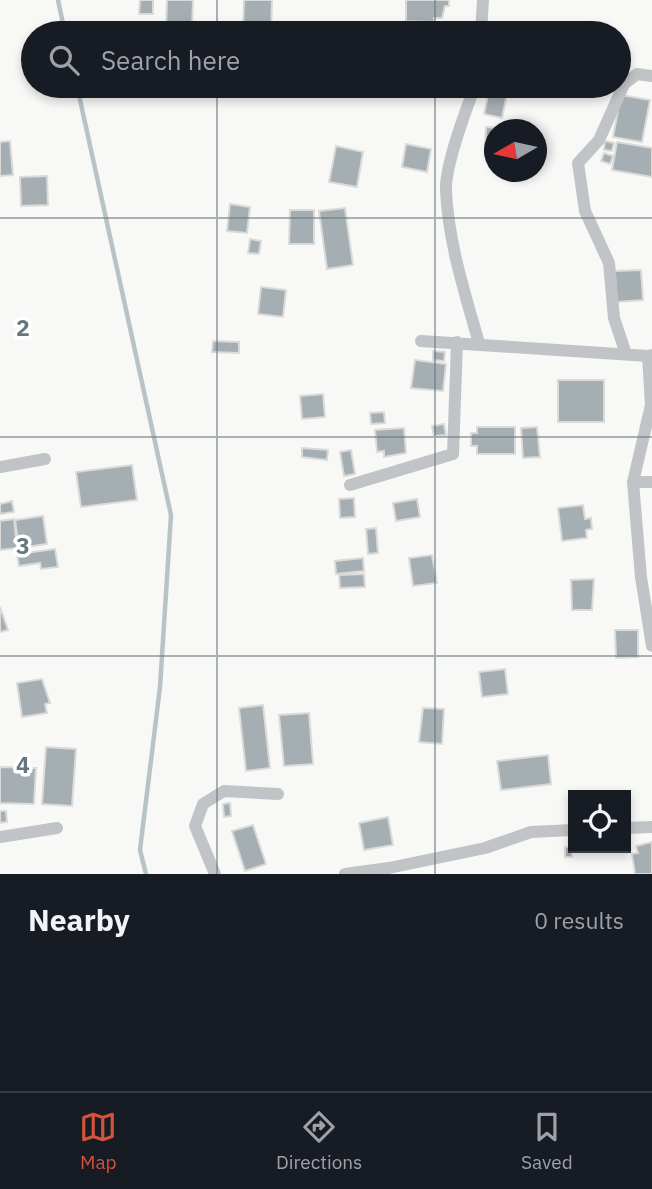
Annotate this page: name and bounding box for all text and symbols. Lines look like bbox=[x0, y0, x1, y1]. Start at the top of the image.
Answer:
search box bbox=[21, 21, 631, 98]
icon: search bbox=[45, 41, 83, 79]
text: Search here bbox=[101, 43, 240, 77]
north arrow bbox=[484, 119, 547, 182]
text: 2 bbox=[16, 312, 30, 342]
text: 3 bbox=[16, 530, 30, 560]
text: 4 bbox=[16, 749, 30, 779]
map controls bbox=[568, 790, 631, 853]
button: locate bbox=[568, 790, 631, 853]
text: Nearby bbox=[28, 900, 130, 939]
text: 0 results bbox=[534, 905, 624, 935]
tab: Map bbox=[79, 1108, 117, 1174]
tab: Directions bbox=[276, 1108, 362, 1174]
tab: Saved bbox=[521, 1108, 573, 1174]

